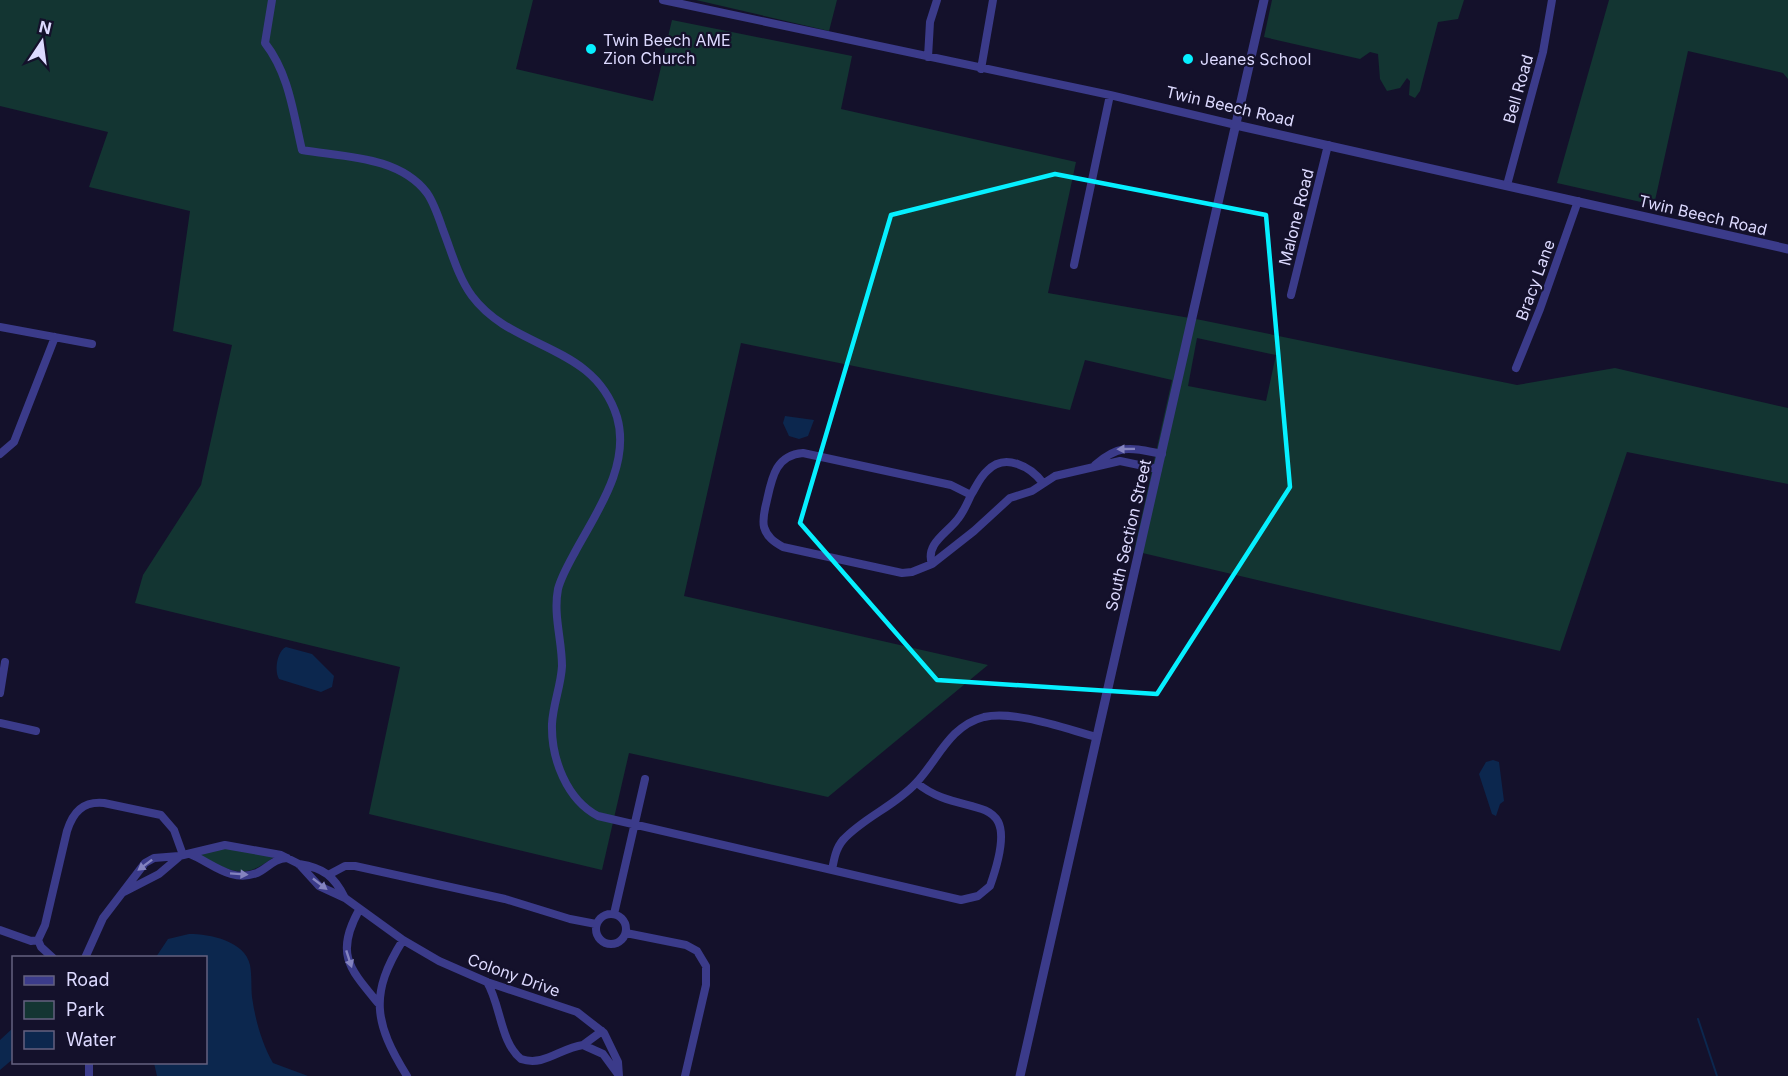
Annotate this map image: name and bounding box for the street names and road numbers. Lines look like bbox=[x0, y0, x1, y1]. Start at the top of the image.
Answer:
street label: Bell Road bbox=[1499, 52, 1537, 126]
street label: Twin Beech Road bbox=[1164, 82, 1296, 130]
street label: Malone Road bbox=[1274, 167, 1318, 267]
street label: Twin Beech Road bbox=[1637, 191, 1769, 239]
street label: Bracy Lane bbox=[1511, 237, 1559, 323]
street label: South Section Street bbox=[1101, 457, 1155, 613]
street label: Colony Drive bbox=[465, 949, 563, 1001]

